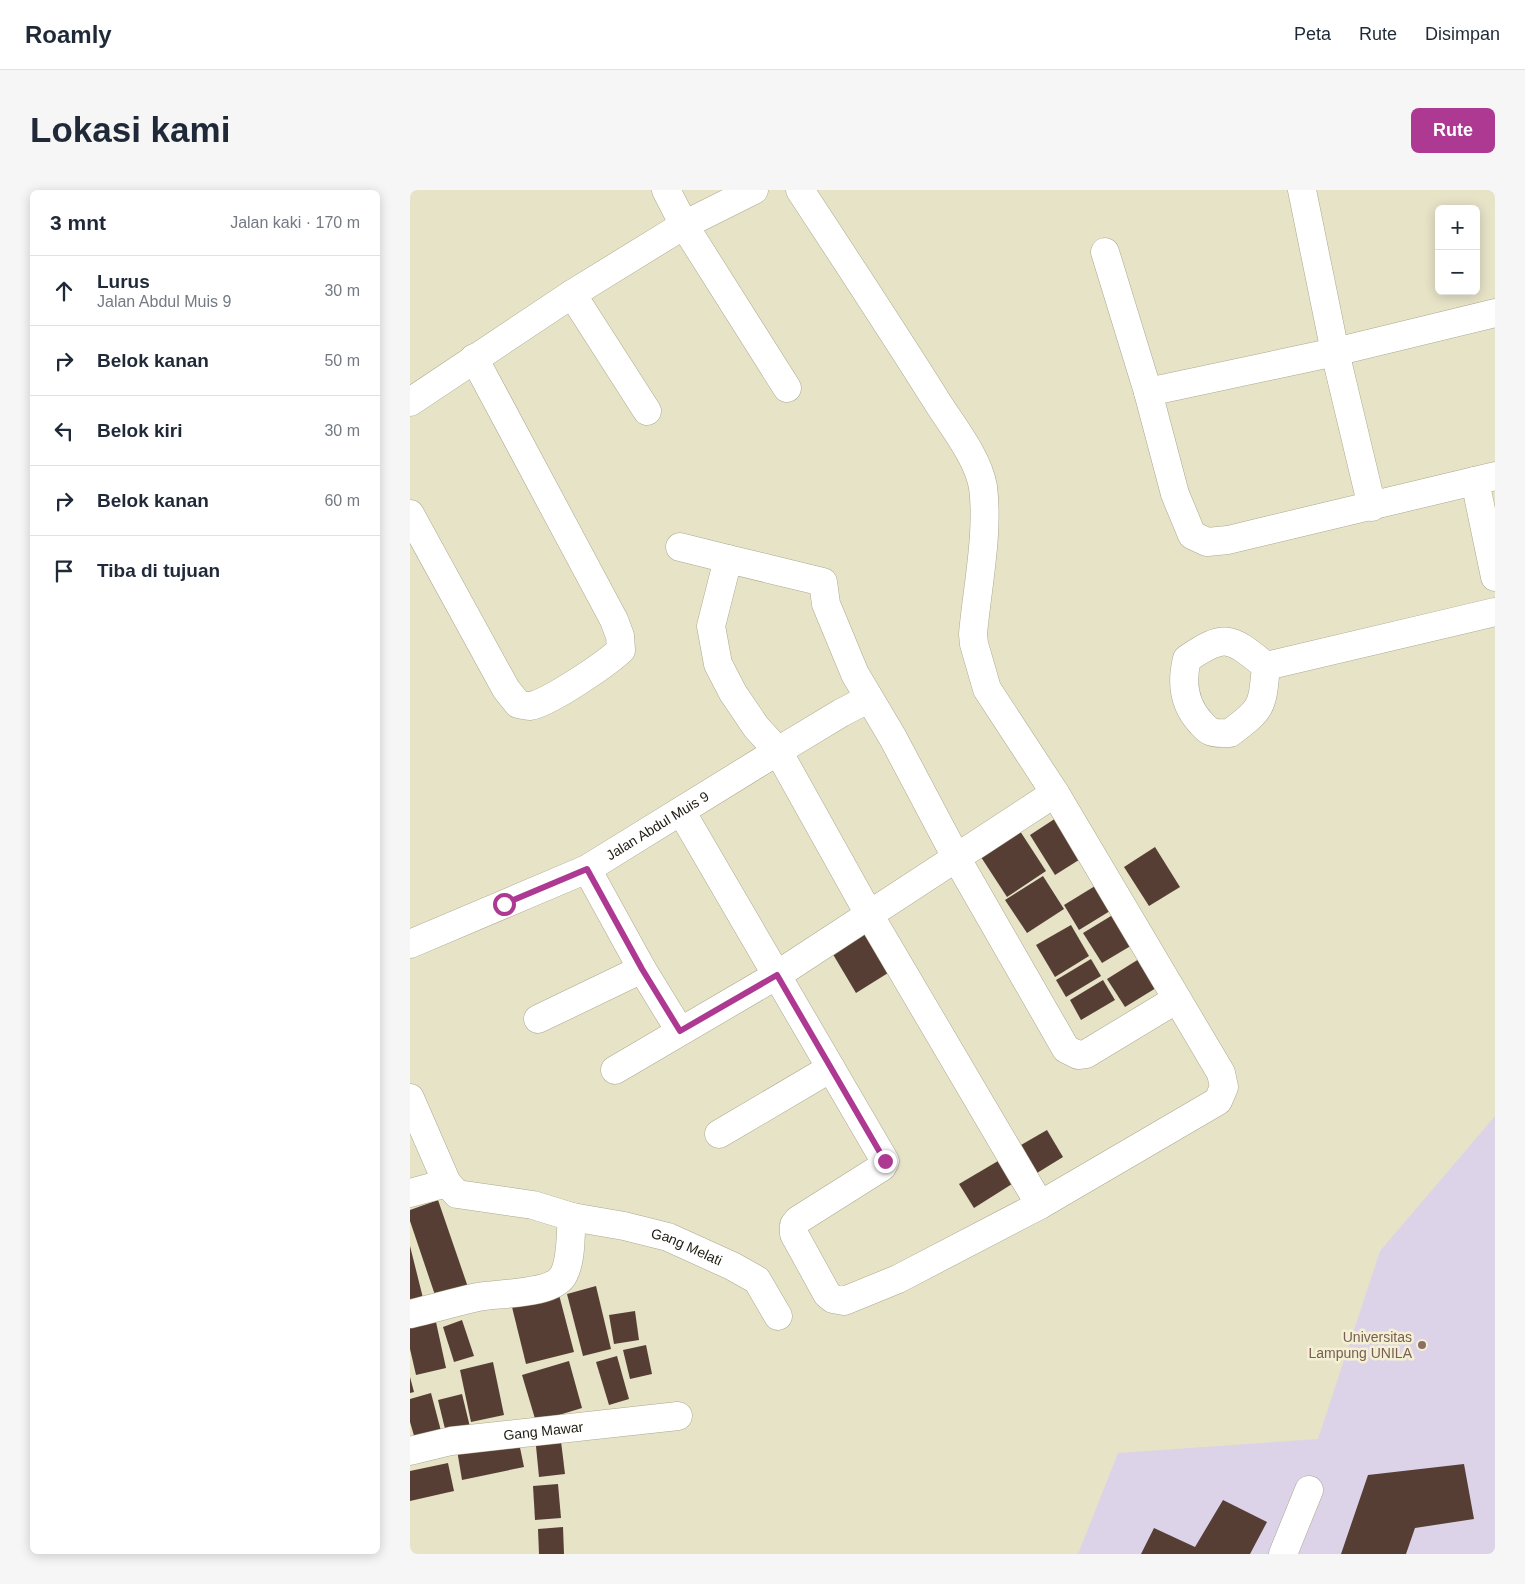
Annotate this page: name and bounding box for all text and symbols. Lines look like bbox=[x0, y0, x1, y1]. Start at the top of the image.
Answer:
text: Roamly bbox=[25, 21, 112, 48]
text: Peta bbox=[1294, 24, 1331, 44]
text: Rute bbox=[1359, 24, 1397, 44]
text: Disimpan bbox=[1425, 24, 1500, 44]
button: Rute bbox=[1411, 108, 1495, 153]
text: Lokasi kami bbox=[30, 110, 230, 149]
map controls bbox=[1435, 205, 1480, 295]
button: + bbox=[1435, 205, 1480, 250]
text: 3 mnt bbox=[50, 211, 106, 234]
text: Jalan kaki · 170 m bbox=[230, 214, 360, 231]
button: − bbox=[1435, 250, 1480, 295]
text: Lurus bbox=[97, 271, 150, 292]
icon: ahead bbox=[50, 277, 78, 305]
text: 30 m bbox=[324, 282, 360, 299]
text: Jalan Abdul Muis 9 bbox=[97, 293, 231, 310]
icon: right bbox=[50, 347, 78, 375]
text: Belok kanan bbox=[97, 350, 209, 371]
text: 50 m bbox=[324, 352, 360, 369]
icon: left bbox=[50, 417, 78, 445]
text: Belok kiri bbox=[97, 420, 183, 441]
text: 30 m bbox=[324, 422, 360, 439]
icon: right bbox=[50, 487, 78, 515]
text: Belok kanan bbox=[97, 490, 209, 511]
text: 60 m bbox=[324, 492, 360, 509]
icon: arrive bbox=[50, 557, 78, 585]
text: Tiba di tujuan bbox=[97, 560, 220, 581]
street label: Jalan Abdul Muis 9 bbox=[603, 788, 712, 863]
route start bbox=[493, 893, 516, 916]
route end bbox=[874, 1150, 897, 1173]
street label: Gang Melati bbox=[650, 1225, 725, 1268]
place label: Universitas Lampung UNILA bbox=[1308, 1329, 1413, 1361]
marker: Universitas Lampung UNILA bbox=[1416, 1339, 1428, 1351]
street label: Gang Mawar bbox=[502, 1418, 584, 1443]

